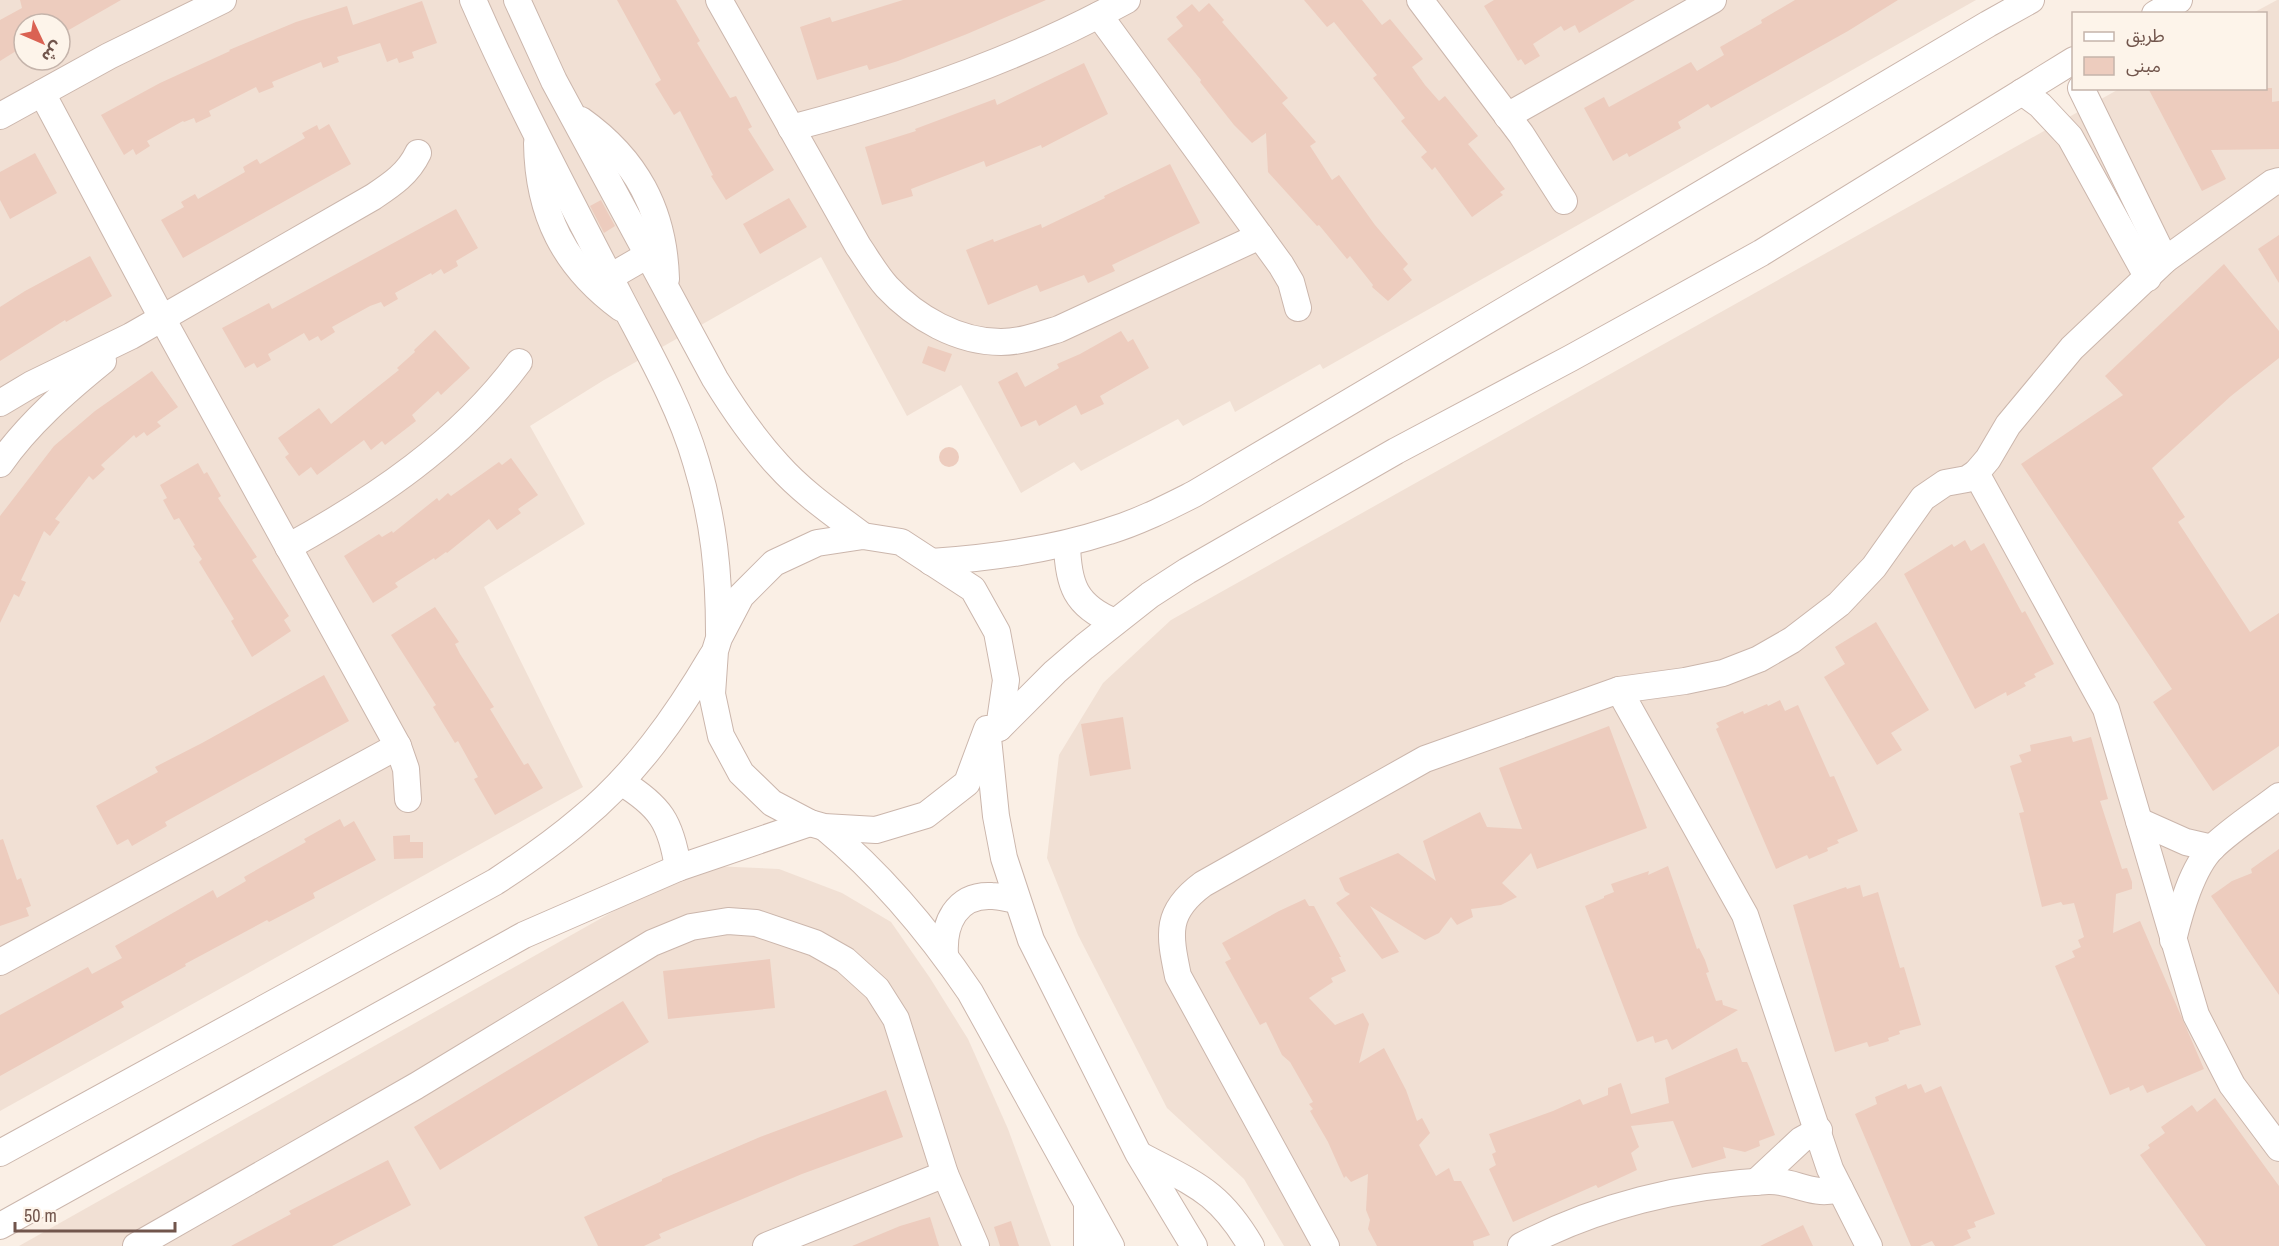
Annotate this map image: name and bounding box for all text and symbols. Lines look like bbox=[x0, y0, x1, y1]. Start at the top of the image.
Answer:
north arrow bbox=[12, 12, 72, 72]
legend bbox=[2072, 12, 2267, 90]
text: طريق bbox=[2126, 23, 2165, 48]
text: ش bbox=[37, 37, 68, 68]
text: مبنى bbox=[2126, 53, 2161, 78]
scale bar bbox=[15, 1195, 176, 1233]
text: 50 m bbox=[24, 1203, 57, 1228]

